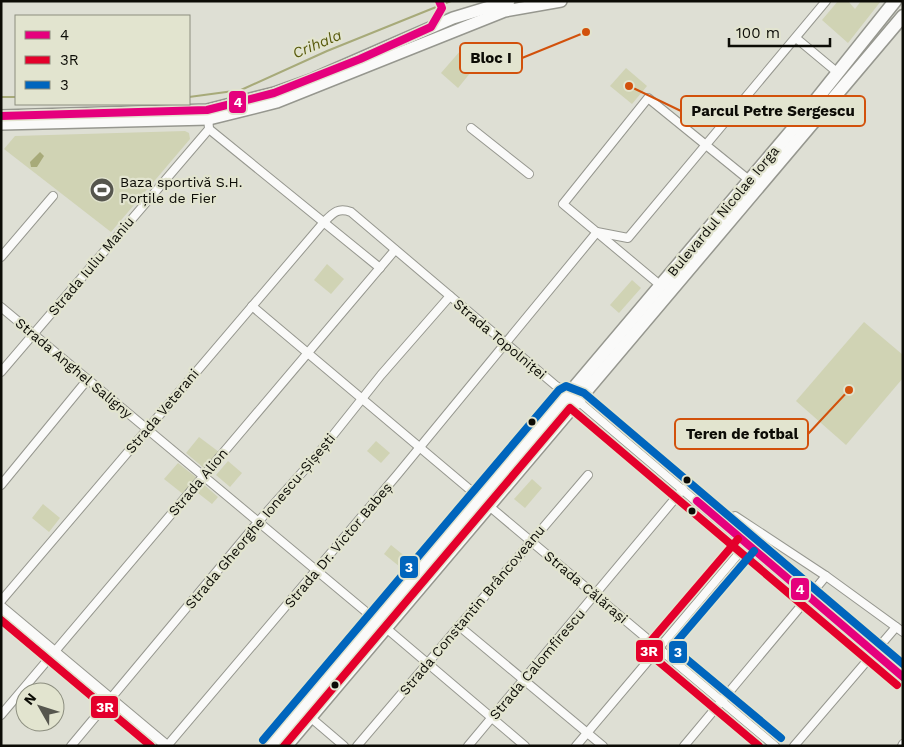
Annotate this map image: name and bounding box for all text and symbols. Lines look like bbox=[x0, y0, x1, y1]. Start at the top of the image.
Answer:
legend bbox=[15, 15, 190, 105]
scale bar bbox=[729, 15, 830, 47]
text: 100 m bbox=[736, 24, 780, 42]
text: 4 bbox=[60, 26, 69, 44]
water label: Crihala bbox=[290, 26, 344, 62]
callout: Bloc I bbox=[460, 43, 522, 73]
text: Bloc I bbox=[470, 49, 512, 67]
text: 3R bbox=[60, 51, 79, 69]
text: 3 bbox=[60, 76, 69, 94]
line badge: 4 bbox=[228, 90, 247, 114]
text: 4 bbox=[233, 94, 243, 110]
callout: Parcul Petre Sergescu bbox=[681, 96, 865, 126]
text: Parcul Petre Sergescu bbox=[691, 102, 855, 120]
street label: Bulevardul Nicolae Iorga bbox=[664, 143, 782, 279]
place label: Baza sportivă S.H. Porțile de Fier bbox=[120, 174, 243, 207]
sports icon: Baza sportivă S.H. Porțile de Fier bbox=[89, 177, 115, 203]
street label: Strada Iuliu Maniu bbox=[45, 213, 137, 319]
street label: Strada Topolniței bbox=[450, 296, 550, 383]
street label: Strada Anghel Saligny bbox=[12, 314, 136, 422]
street label: Strada Veterani bbox=[122, 366, 202, 456]
unlabelled marker bbox=[527, 417, 537, 427]
callout: Teren de fotbal bbox=[675, 419, 808, 449]
text: Teren de fotbal bbox=[686, 425, 798, 443]
street label: Strada Gheorghe Ionescu-Șișești bbox=[182, 430, 339, 613]
street label: Strada Alion bbox=[165, 445, 231, 519]
unlabelled marker bbox=[682, 475, 692, 485]
street label: Strada Dr. Victor Babeș bbox=[281, 479, 396, 611]
unlabelled marker bbox=[687, 506, 697, 516]
street label: Strada Constantin Brâncoveanu bbox=[396, 522, 548, 698]
street label: Strada Călărași bbox=[540, 548, 631, 627]
line badge: 3 bbox=[399, 555, 419, 579]
text: 3 bbox=[405, 559, 413, 575]
line badge: 4 bbox=[790, 577, 810, 601]
text: 4 bbox=[795, 581, 805, 597]
street label: Strada Calomfirescu bbox=[486, 605, 588, 723]
line badge: 3R bbox=[635, 639, 664, 663]
line badge: 3 bbox=[668, 640, 688, 664]
text: 3R bbox=[640, 643, 658, 659]
text: 3 bbox=[674, 644, 682, 660]
unlabelled marker bbox=[330, 680, 340, 690]
north arrow bbox=[15, 682, 65, 732]
text: N bbox=[20, 690, 39, 708]
line badge: 3R bbox=[90, 695, 119, 719]
text: 3R bbox=[96, 699, 114, 715]

